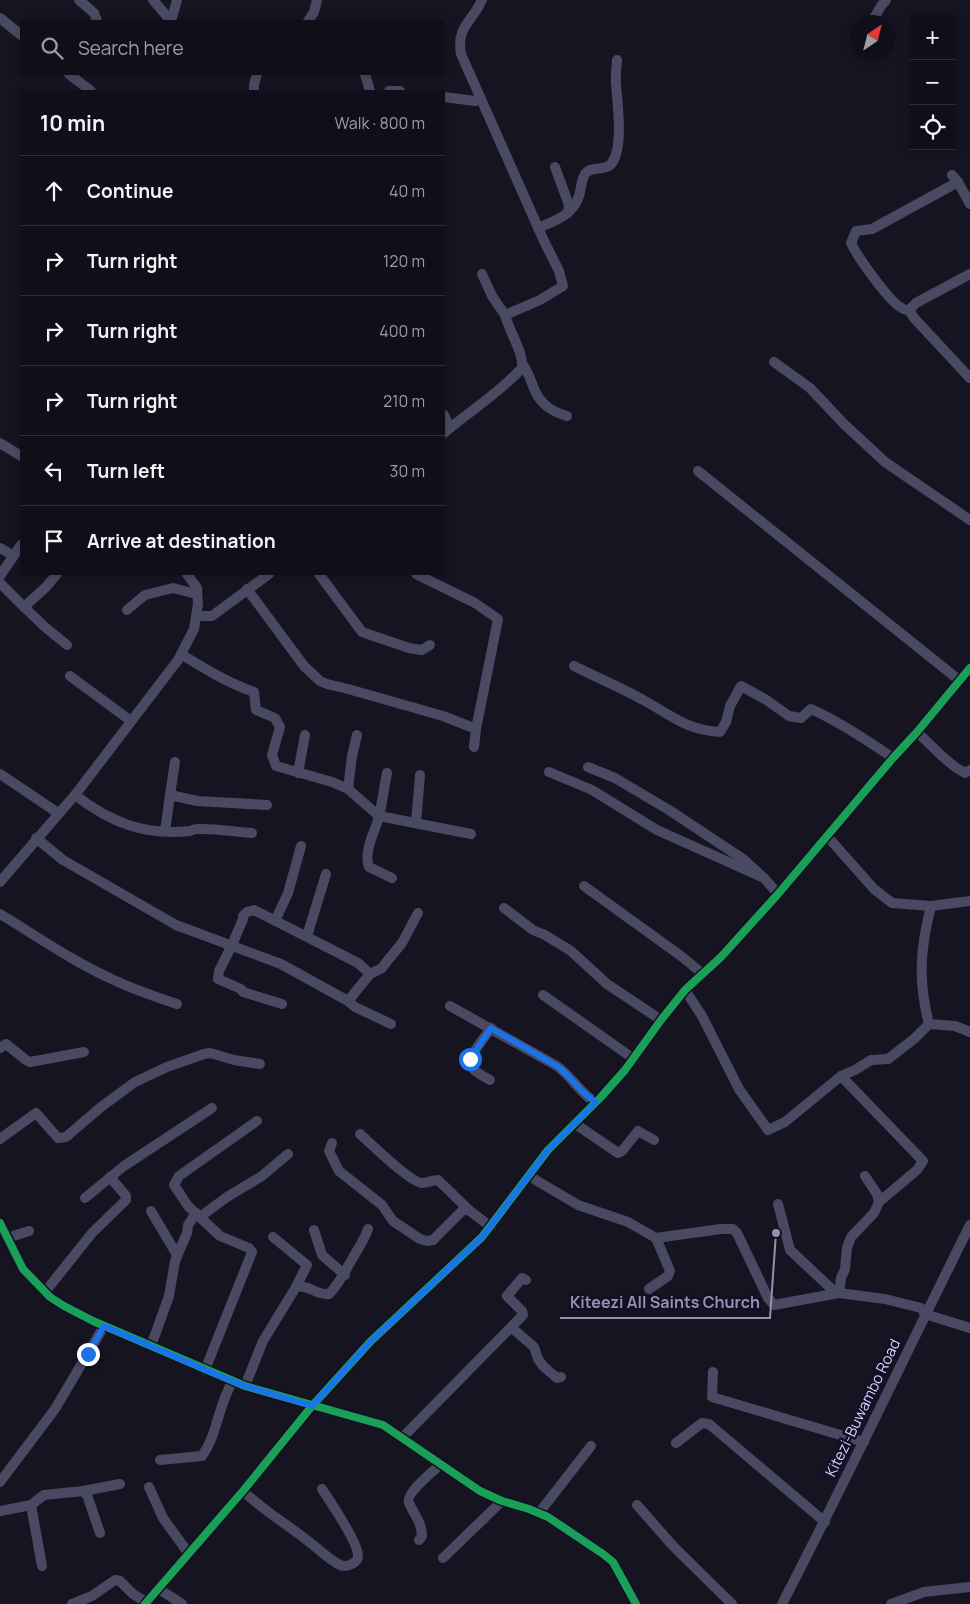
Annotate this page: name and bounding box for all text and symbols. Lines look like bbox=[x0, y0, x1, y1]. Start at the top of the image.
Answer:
north arrow bbox=[850, 15, 895, 60]
map controls bbox=[910, 15, 955, 150]
button: + bbox=[910, 15, 955, 60]
search box bbox=[20, 20, 445, 75]
icon: search bbox=[38, 34, 66, 62]
text: Search here bbox=[78, 35, 184, 61]
button: − bbox=[910, 60, 955, 105]
button: locate bbox=[910, 105, 955, 150]
text: 10 min bbox=[40, 109, 105, 137]
text: Walk · 800 m bbox=[335, 112, 425, 134]
icon: ahead bbox=[40, 177, 68, 205]
text: Continue bbox=[87, 178, 173, 204]
text: 40 m bbox=[389, 180, 425, 202]
icon: right bbox=[40, 247, 68, 275]
text: Turn right bbox=[87, 248, 177, 274]
text: 120 m bbox=[383, 250, 425, 272]
icon: right bbox=[40, 317, 68, 345]
text: Turn right bbox=[87, 318, 177, 344]
text: 400 m bbox=[379, 320, 425, 342]
icon: right bbox=[40, 387, 68, 415]
text: Turn right bbox=[87, 388, 177, 414]
text: 210 m bbox=[383, 390, 425, 412]
icon: left bbox=[40, 457, 68, 485]
text: Turn left bbox=[87, 458, 165, 484]
text: 30 m bbox=[390, 460, 425, 482]
icon: arrive bbox=[40, 527, 68, 555]
text: Arrive at destination bbox=[87, 528, 276, 554]
route start bbox=[459, 1048, 482, 1071]
callout: Kiteezi All Saints Church bbox=[560, 1287, 770, 1318]
text: Kiteezi All Saints Church bbox=[570, 1291, 760, 1313]
street label: Kitezi-Buwambo Road bbox=[820, 1335, 905, 1480]
route end bbox=[77, 1343, 100, 1366]

